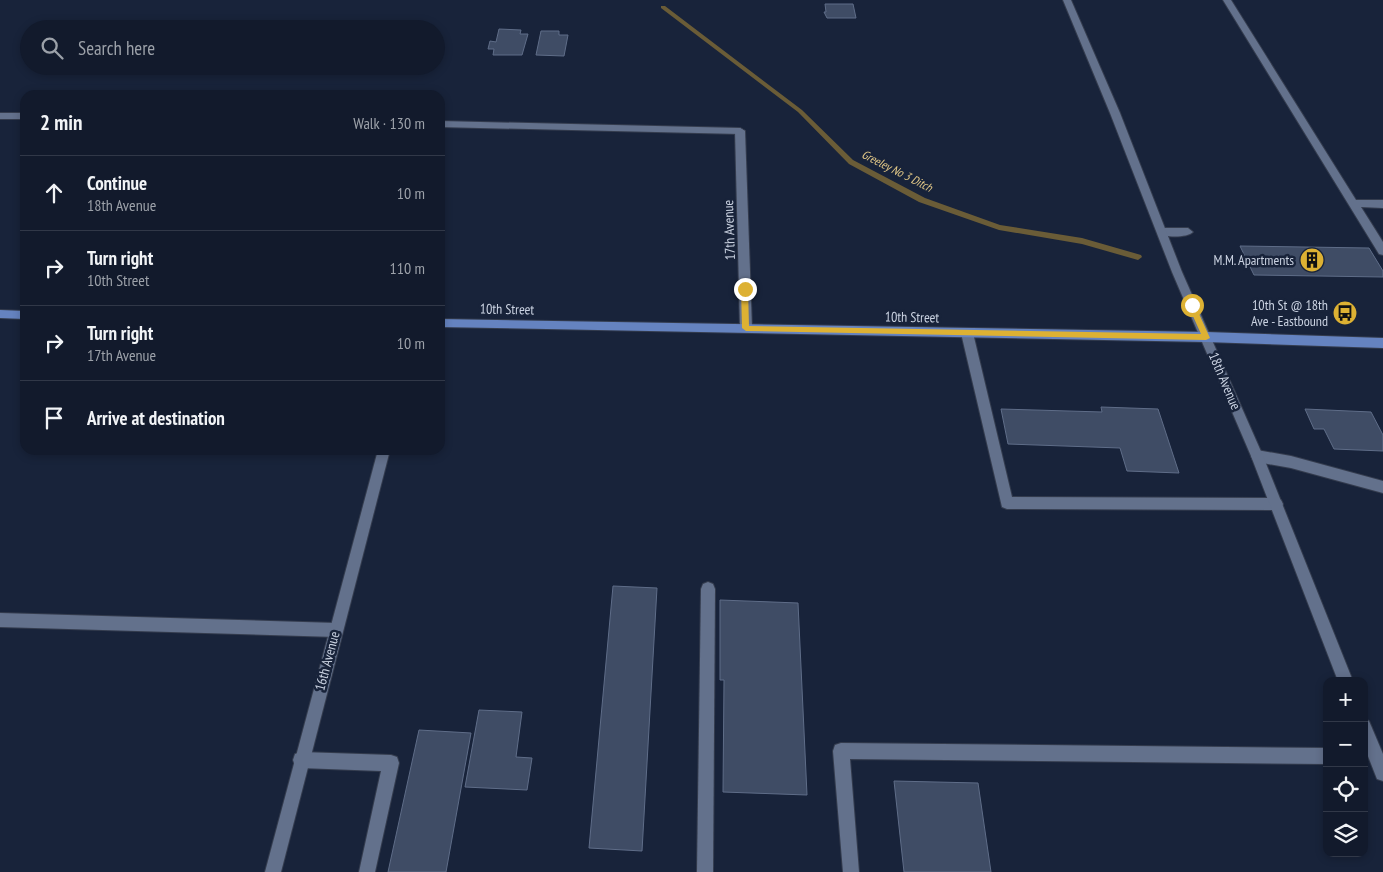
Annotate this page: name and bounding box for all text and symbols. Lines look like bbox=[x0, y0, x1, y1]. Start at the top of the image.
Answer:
search box bbox=[20, 20, 445, 75]
icon: search bbox=[38, 34, 66, 62]
text: Search here bbox=[78, 36, 155, 60]
text: 2 min bbox=[40, 109, 82, 136]
text: Walk · 130 m bbox=[353, 113, 425, 133]
water label: Greeley No 3 Ditch bbox=[859, 146, 936, 195]
text: Continue bbox=[87, 171, 147, 195]
icon: ahead bbox=[40, 179, 68, 207]
text: 10 m bbox=[397, 183, 425, 203]
text: 18th Avenue bbox=[87, 195, 156, 215]
street label: 17th Avenue bbox=[719, 199, 739, 261]
text: Turn right bbox=[87, 246, 153, 270]
building icon: M.M. Apartments bbox=[1299, 247, 1325, 273]
place label: M.M. Apartments bbox=[1214, 251, 1294, 269]
icon: right bbox=[40, 254, 68, 282]
text: 110 m bbox=[390, 258, 425, 278]
text: 10th Street bbox=[87, 270, 149, 290]
route end bbox=[734, 278, 757, 301]
route start bbox=[1181, 294, 1204, 317]
place label: 10th St @ 18th Ave - Eastbound bbox=[1251, 296, 1328, 330]
street label: 10th Street bbox=[480, 300, 535, 318]
bus stop icon: 10th St @ 18th Ave - Eastbound bbox=[1332, 300, 1358, 326]
street label: 10th Street bbox=[885, 308, 940, 326]
text: Turn right bbox=[87, 321, 153, 345]
icon: right bbox=[40, 329, 68, 357]
text: 10 m bbox=[397, 333, 425, 353]
text: 17th Avenue bbox=[87, 345, 156, 365]
street label: 18th Avenue bbox=[1205, 350, 1245, 413]
icon: arrive bbox=[40, 404, 68, 432]
text: Arrive at destination bbox=[87, 406, 225, 430]
street label: 16th Avenue bbox=[310, 629, 344, 693]
map controls bbox=[1323, 677, 1368, 857]
button: + bbox=[1323, 677, 1368, 722]
button: − bbox=[1323, 722, 1368, 767]
button: locate bbox=[1323, 767, 1368, 812]
button: layers bbox=[1323, 812, 1368, 857]

